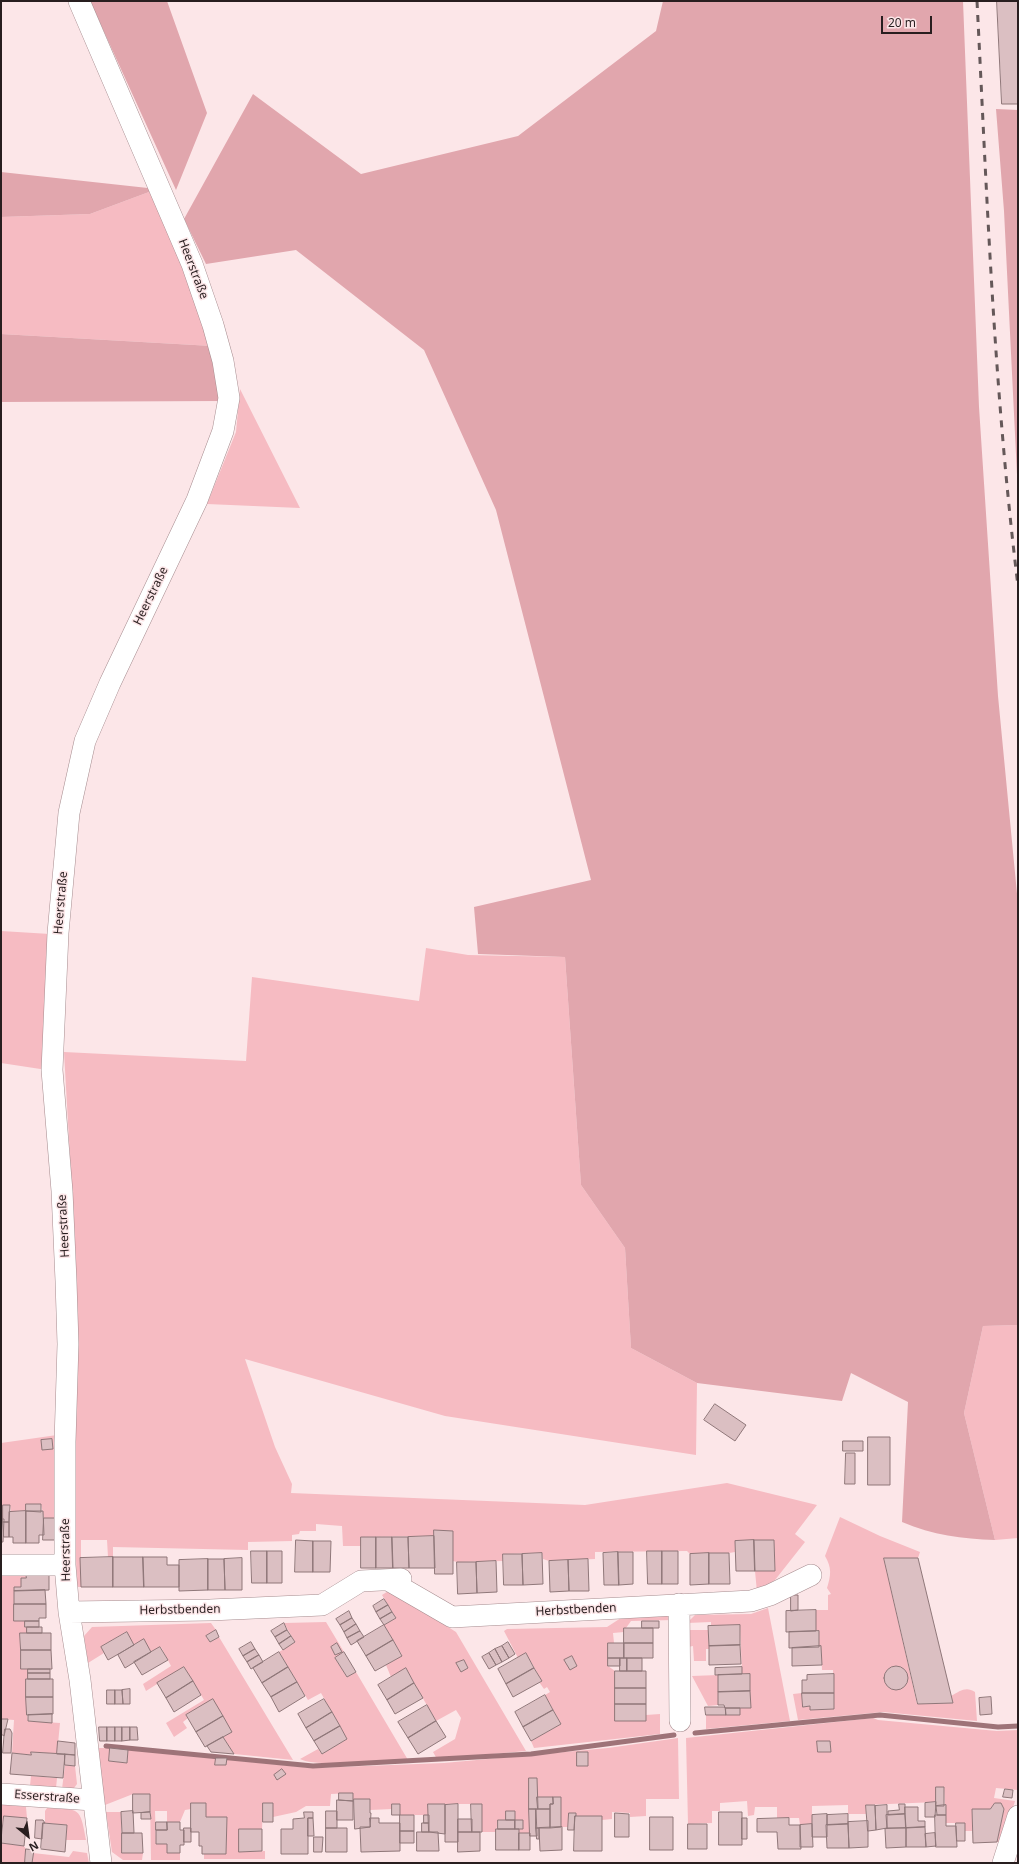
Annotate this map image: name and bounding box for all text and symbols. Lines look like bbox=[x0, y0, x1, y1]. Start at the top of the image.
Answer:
scale bar bbox=[883, 8, 934, 34]
text: 20 m bbox=[888, 14, 916, 31]
street label: Heerstraße bbox=[175, 237, 211, 301]
street label: Heerstraße bbox=[131, 564, 171, 628]
street label: Heerstraße bbox=[51, 871, 71, 935]
street label: Heerstraße bbox=[55, 1194, 73, 1258]
street label: Heerstraße bbox=[58, 1518, 74, 1582]
street label: Herbstbenden bbox=[535, 1601, 617, 1619]
street label: Herbstbenden bbox=[139, 1602, 221, 1618]
street label: Esserstraße bbox=[14, 1788, 80, 1806]
north arrow bbox=[8, 1816, 48, 1856]
text: N bbox=[27, 1838, 42, 1856]

